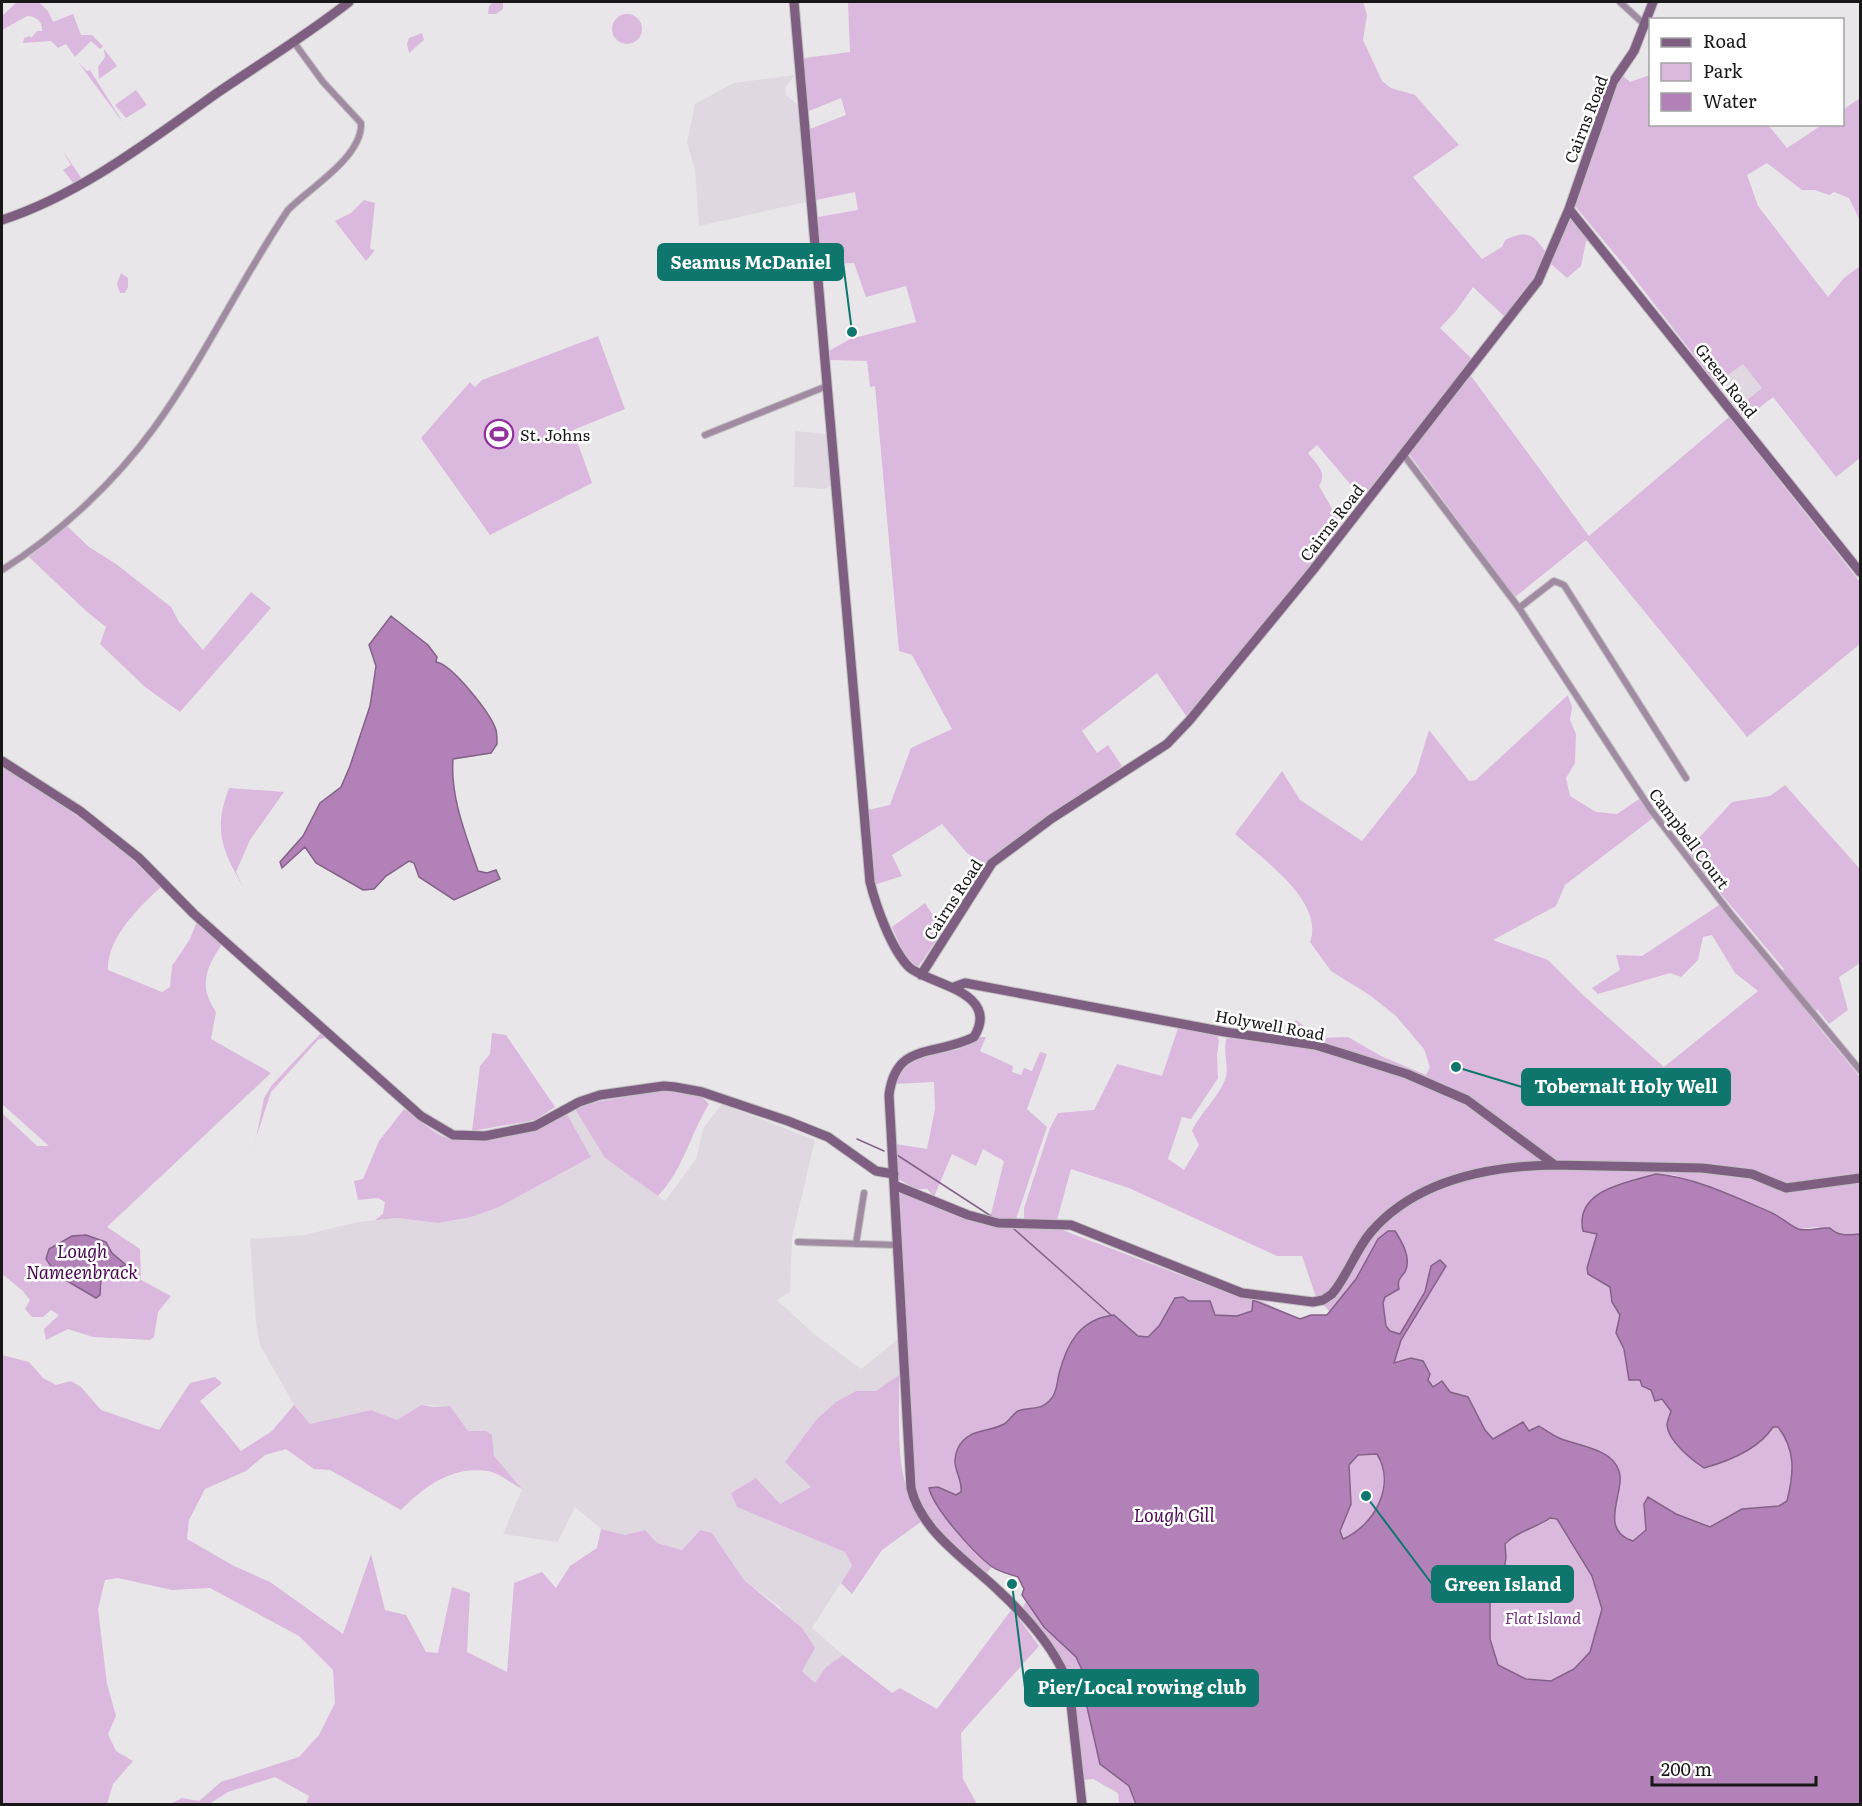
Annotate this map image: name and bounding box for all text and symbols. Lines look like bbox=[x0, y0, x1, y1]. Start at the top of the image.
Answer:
legend bbox=[1649, 18, 1844, 126]
text: Road bbox=[1703, 27, 1747, 54]
text: Park bbox=[1703, 57, 1744, 84]
street label: Cairns Road bbox=[1557, 71, 1613, 166]
text: Water bbox=[1703, 87, 1757, 114]
callout: Seamus McDaniel bbox=[658, 244, 843, 280]
text: Seamus McDaniel bbox=[671, 248, 832, 275]
street label: Green Road bbox=[1690, 338, 1764, 422]
sports icon: St. Johns bbox=[483, 418, 515, 450]
place label: St. Johns bbox=[520, 422, 590, 446]
street label: Cairns Road bbox=[1293, 478, 1369, 566]
street label: Campbell Court bbox=[1644, 783, 1736, 894]
street label: Cairns Road bbox=[917, 854, 987, 944]
street label: Holywell Road bbox=[1213, 1003, 1327, 1045]
callout: Tobernalt Holy Well bbox=[1522, 1069, 1730, 1105]
text: Tobernalt Holy Well bbox=[1534, 1072, 1718, 1099]
water label: Lough Nameenbrack bbox=[26, 1237, 138, 1285]
water label: Lough Gill bbox=[1133, 1501, 1215, 1528]
callout: Green Island bbox=[1432, 1566, 1573, 1602]
text: Green Island bbox=[1444, 1570, 1562, 1597]
park label: Flat Island bbox=[1505, 1605, 1582, 1629]
callout: Pier/Local rowing club bbox=[1025, 1670, 1258, 1706]
text: Pier/Local rowing club bbox=[1038, 1673, 1247, 1700]
scale bar bbox=[1652, 1749, 1816, 1787]
text: 200 m bbox=[1661, 1755, 1712, 1782]

